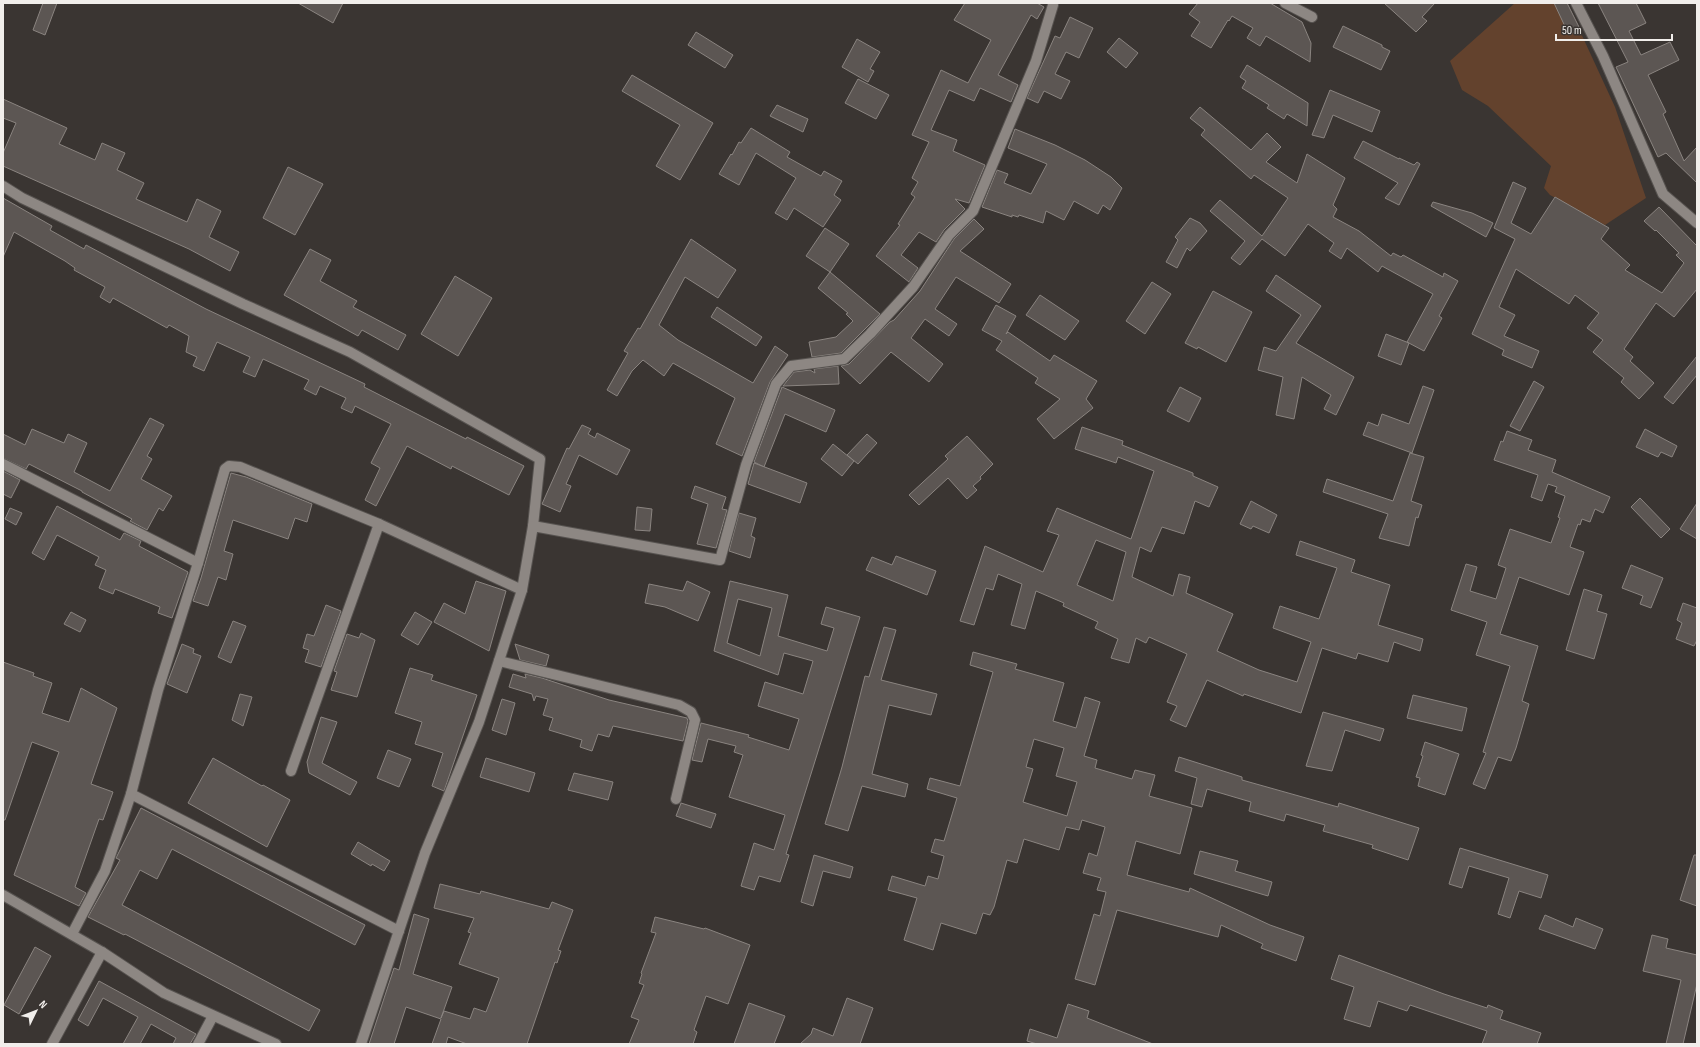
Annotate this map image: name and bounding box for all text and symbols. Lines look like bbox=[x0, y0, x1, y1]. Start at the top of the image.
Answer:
scale bar bbox=[1556, 16, 1672, 42]
text: 50 m bbox=[1562, 23, 1582, 38]
north arrow bbox=[16, 991, 56, 1031]
text: N bbox=[36, 998, 50, 1011]

